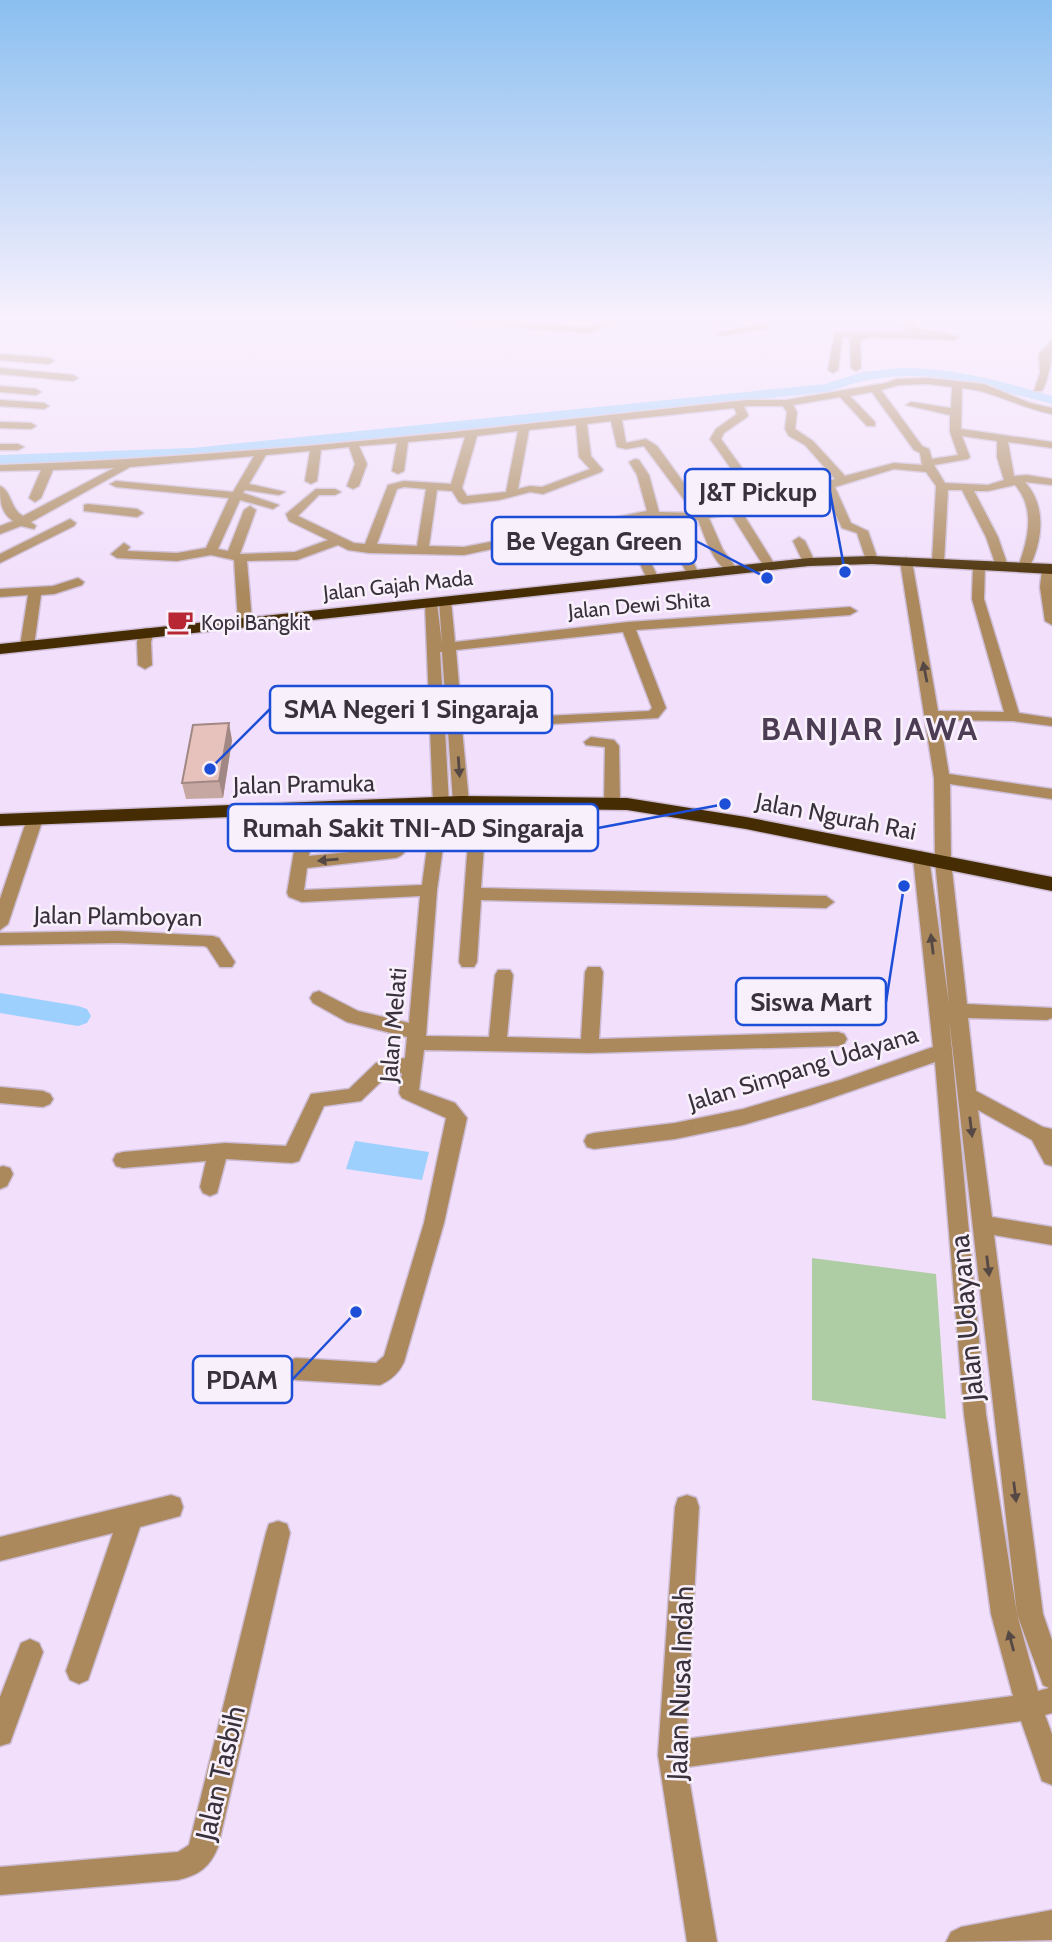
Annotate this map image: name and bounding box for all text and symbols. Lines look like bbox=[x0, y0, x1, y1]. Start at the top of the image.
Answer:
callout: J&T Pickup bbox=[685, 469, 830, 516]
text: J&T Pickup bbox=[698, 476, 817, 508]
callout: Be Vegan Green bbox=[492, 517, 696, 564]
text: Be Vegan Green bbox=[506, 525, 682, 557]
street label: Jalan Gajah Mada bbox=[321, 565, 474, 606]
street label: Jalan Dewi Shita bbox=[566, 586, 711, 624]
cafe icon: Kopi Bangkit bbox=[165, 607, 195, 637]
place label: Kopi Bangkit bbox=[201, 610, 310, 635]
one-way arrow bbox=[920, 661, 931, 683]
callout: SMA Negeri 1 Singaraja bbox=[270, 686, 552, 733]
text: SMA Negeri 1 Singaraja bbox=[284, 693, 538, 725]
district label: BANJAR JAWA bbox=[761, 709, 979, 748]
one-way arrow bbox=[453, 756, 464, 778]
street label: Jalan Pramuka bbox=[232, 768, 376, 800]
street label: Jalan Ngurah Rai bbox=[752, 786, 919, 846]
callout: Rumah Sakit TNI-AD Singaraja bbox=[228, 804, 598, 851]
text: Rumah Sakit TNI-AD Singaraja bbox=[242, 812, 584, 844]
one-way arrow bbox=[317, 855, 339, 866]
street label: Jalan Plamboyan bbox=[33, 900, 202, 932]
one-way arrow bbox=[927, 933, 938, 955]
street label: Jalan Melati bbox=[373, 966, 412, 1085]
callout: Siswa Mart bbox=[736, 978, 886, 1025]
text: Siswa Mart bbox=[750, 986, 872, 1018]
street label: Jalan Simpang Udayana bbox=[684, 1019, 922, 1117]
one-way arrow bbox=[965, 1116, 976, 1138]
street label: Jalan Udayana bbox=[942, 1233, 990, 1404]
one-way arrow bbox=[982, 1255, 993, 1277]
callout: PDAM bbox=[193, 1356, 292, 1403]
text: PDAM bbox=[206, 1364, 278, 1396]
one-way arrow bbox=[1009, 1481, 1020, 1503]
street label: Jalan Nusa Indah bbox=[660, 1585, 700, 1782]
one-way arrow bbox=[1005, 1630, 1016, 1652]
street label: Jalan Tasbih bbox=[188, 1702, 252, 1845]

